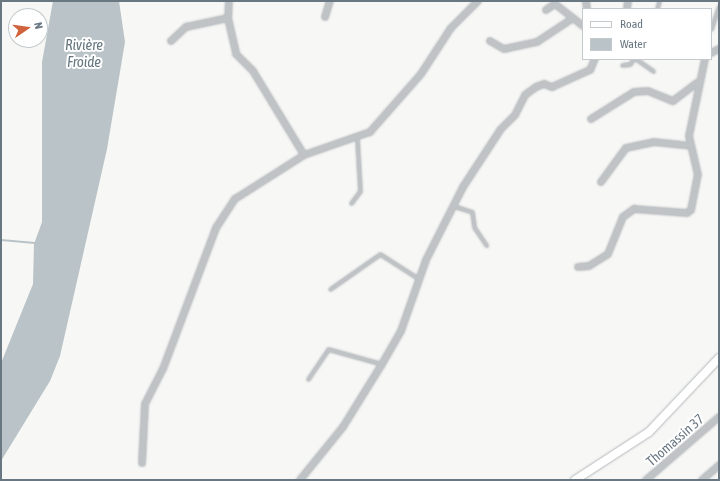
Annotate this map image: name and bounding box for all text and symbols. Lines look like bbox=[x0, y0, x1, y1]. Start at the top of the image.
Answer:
north arrow bbox=[8, 8, 48, 48]
legend bbox=[582, 8, 712, 60]
text: Road bbox=[620, 17, 643, 31]
text: N bbox=[32, 21, 45, 30]
water label: Rivière Froide bbox=[65, 35, 103, 70]
text: Water bbox=[620, 37, 646, 51]
street label: Thomassin 37 bbox=[643, 410, 707, 470]

